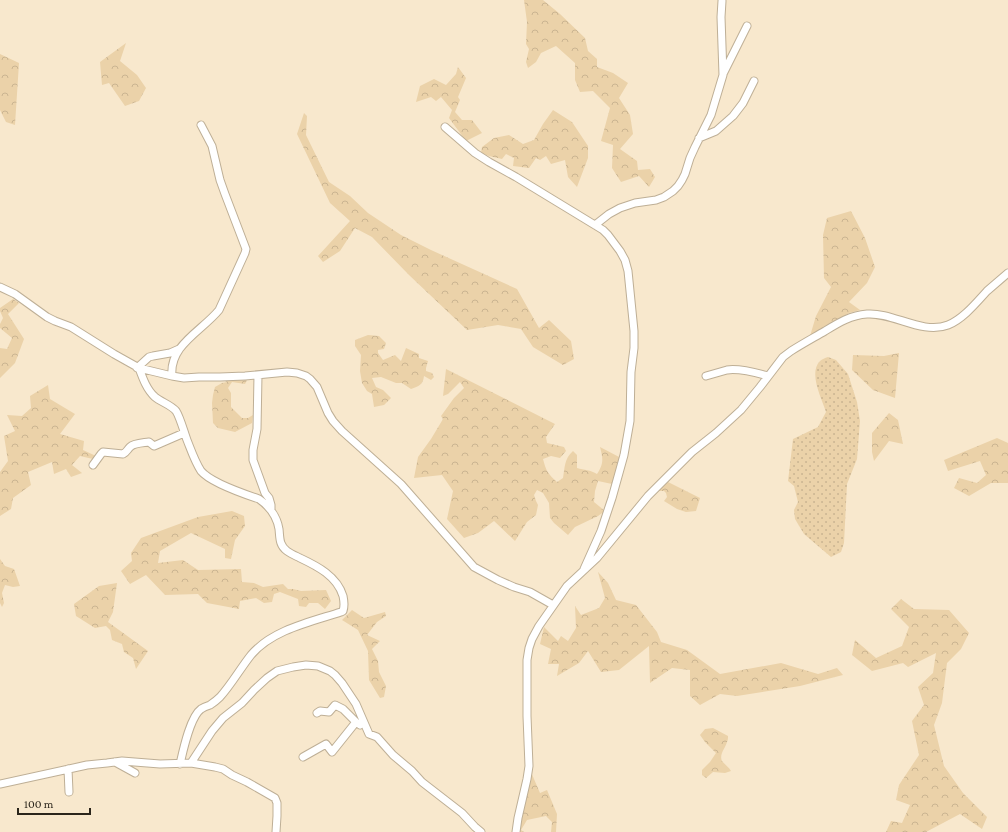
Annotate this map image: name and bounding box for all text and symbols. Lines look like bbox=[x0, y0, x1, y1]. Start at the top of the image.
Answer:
scale bar bbox=[18, 790, 90, 816]
text: 100 m bbox=[24, 797, 54, 811]

